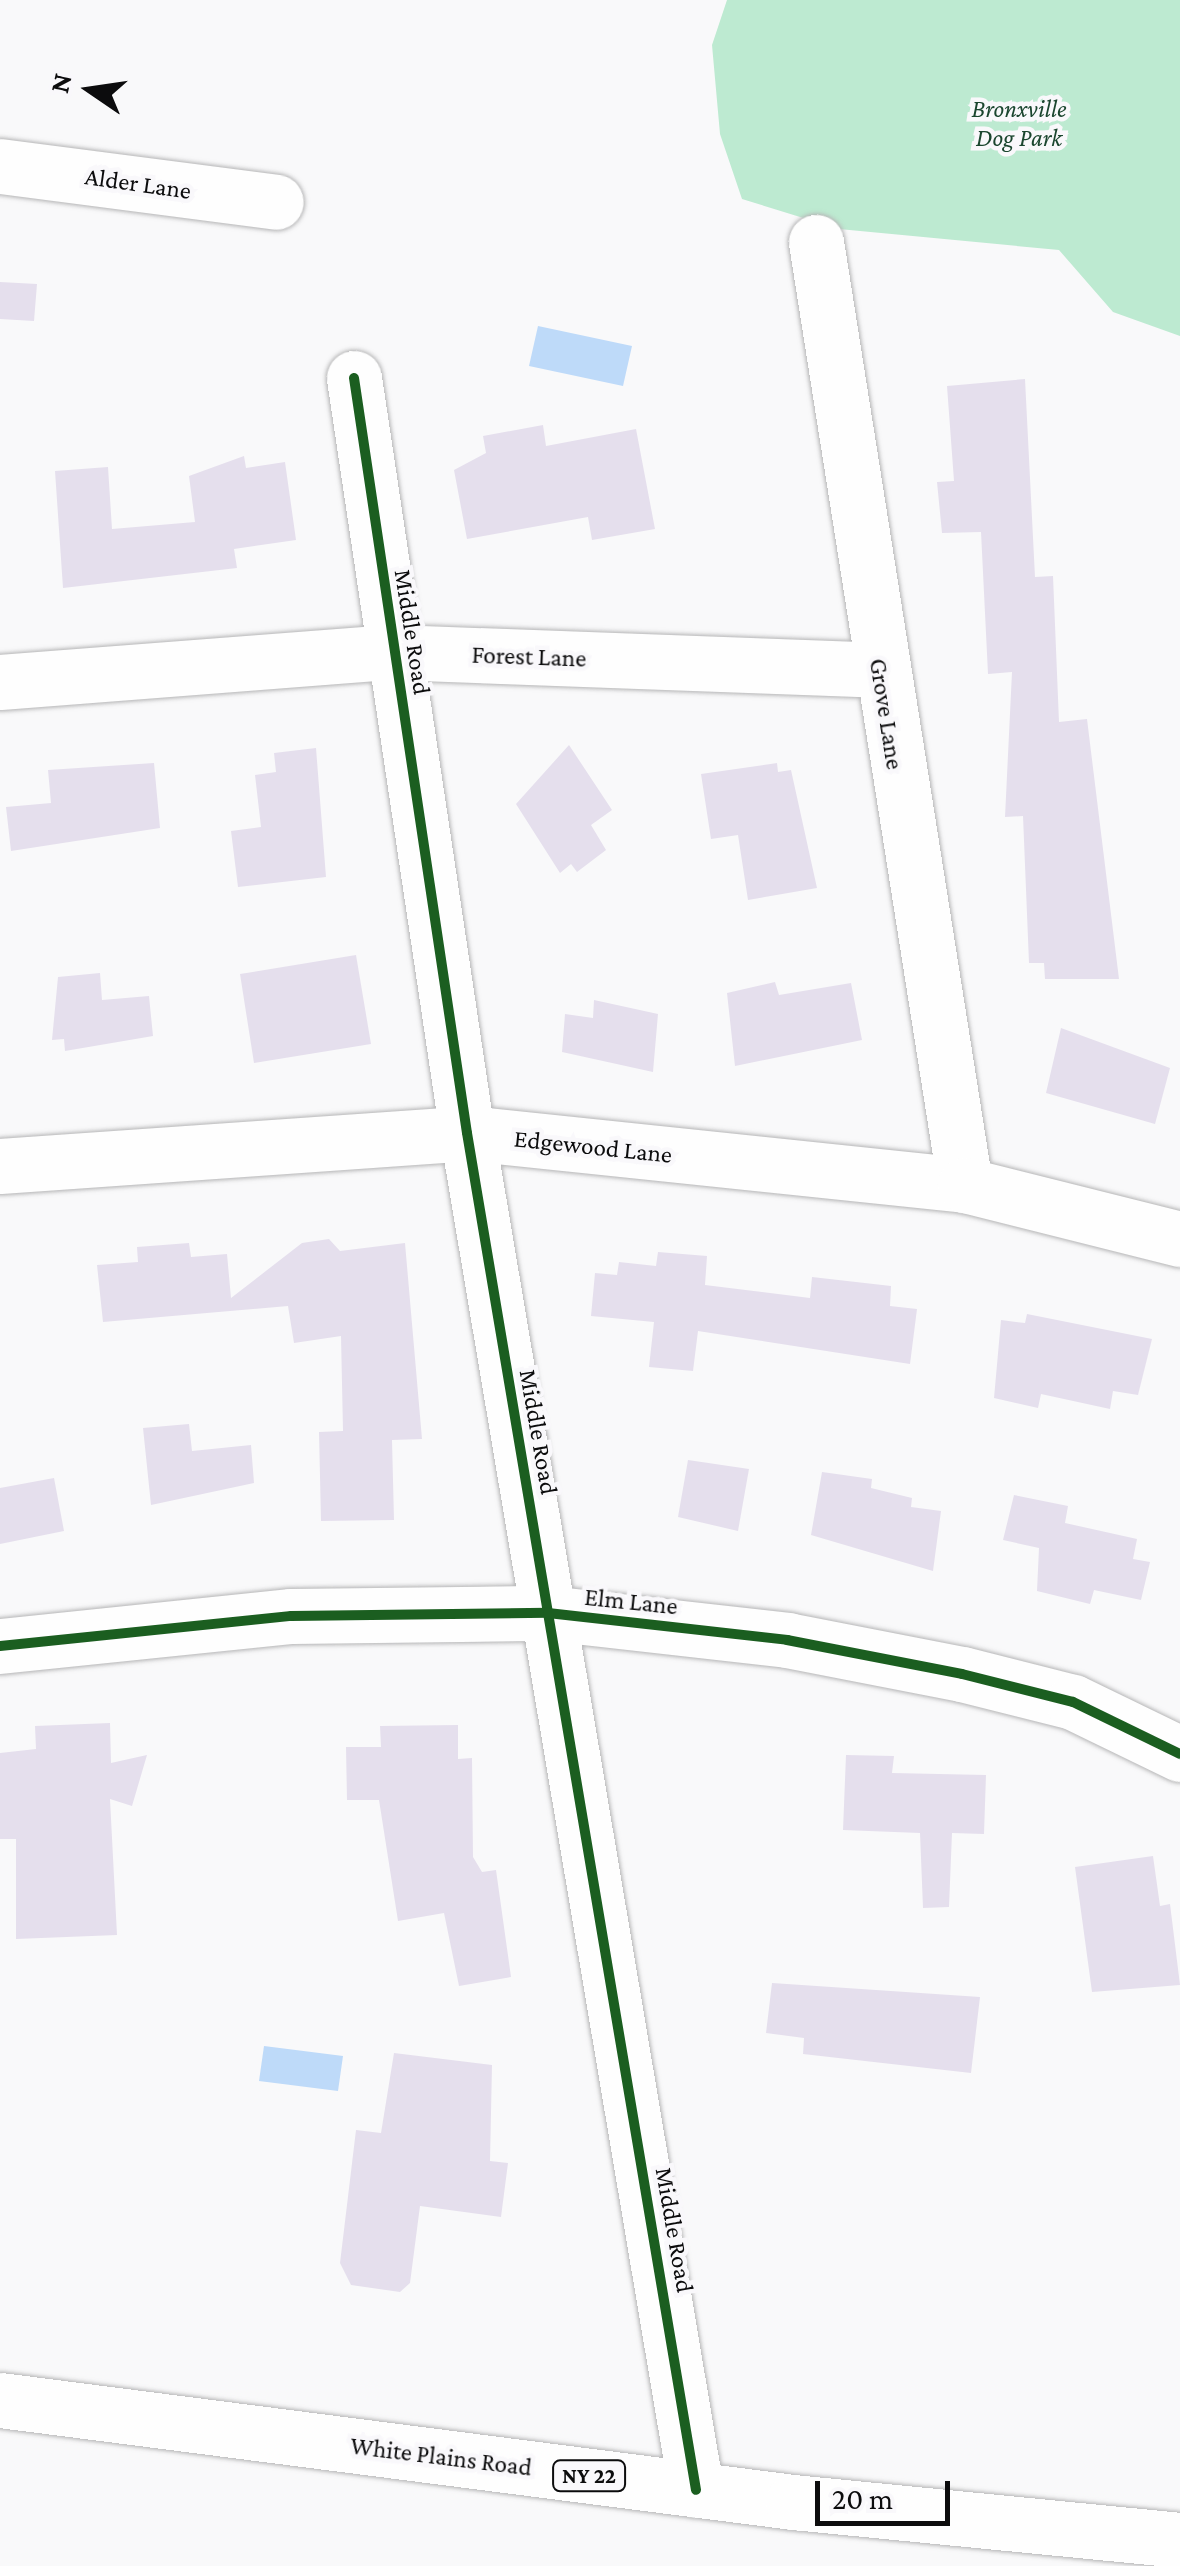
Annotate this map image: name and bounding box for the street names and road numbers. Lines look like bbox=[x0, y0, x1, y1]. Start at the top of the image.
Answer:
street label: Alder Lane bbox=[83, 162, 193, 206]
street label: Middle Road bbox=[387, 567, 437, 697]
street label: Forest Lane bbox=[471, 640, 587, 674]
street label: Grove Lane bbox=[862, 656, 910, 772]
street label: Edgewood Lane bbox=[512, 1124, 674, 1170]
street label: Middle Road bbox=[512, 1367, 564, 1497]
street label: Elm Lane bbox=[583, 1582, 679, 1622]
street label: Middle Road bbox=[648, 2165, 700, 2295]
street label: White Plains Road bbox=[349, 2431, 533, 2483]
road number: NY 22 bbox=[552, 2459, 626, 2493]

